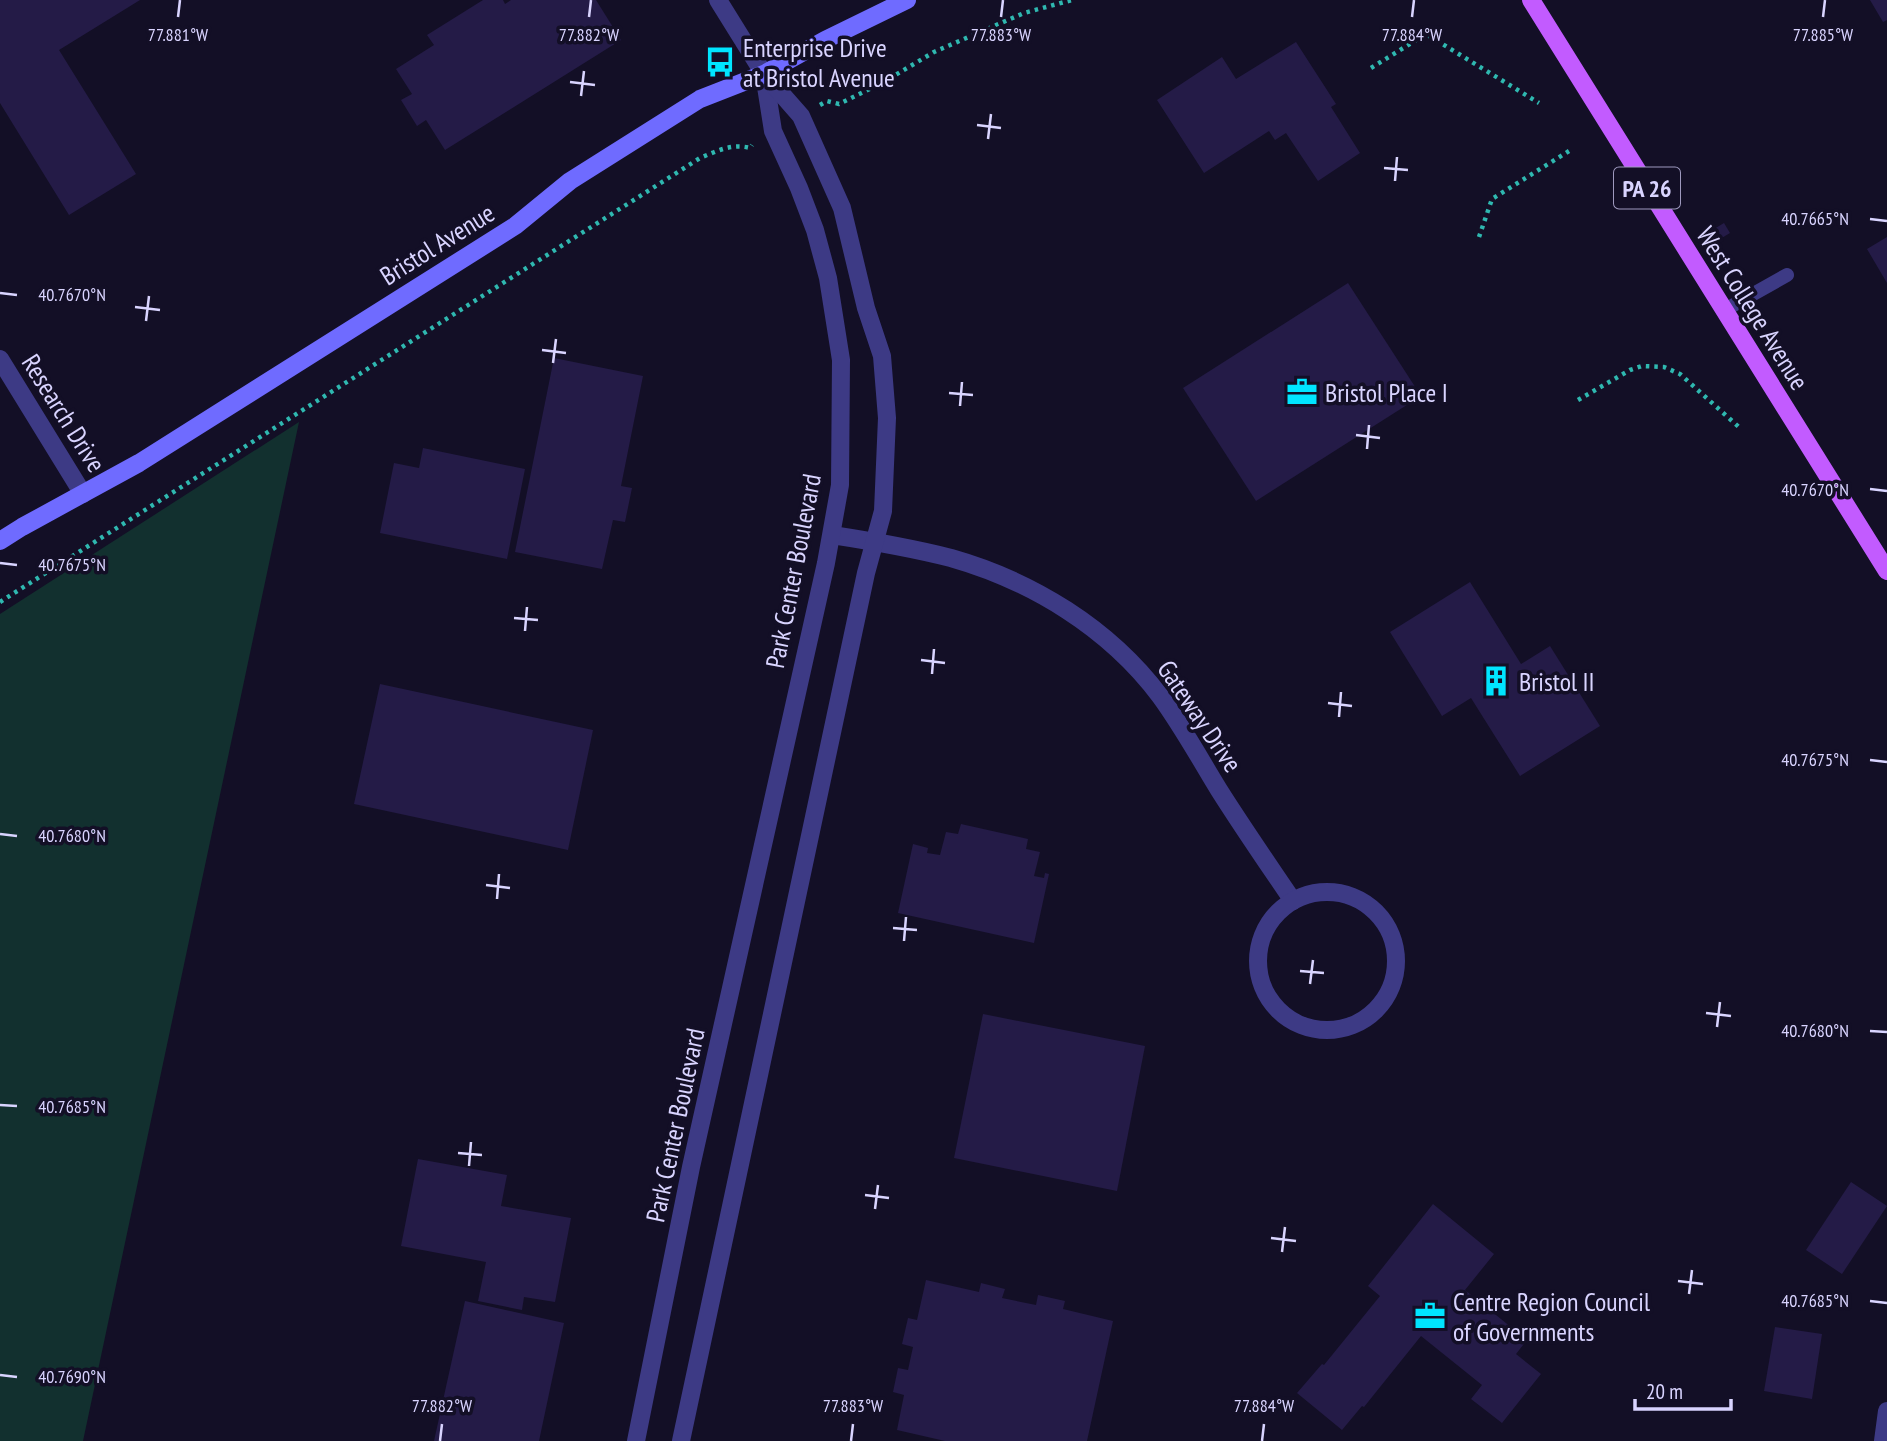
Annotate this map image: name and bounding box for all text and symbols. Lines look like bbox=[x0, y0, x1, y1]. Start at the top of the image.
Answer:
text: 77.881°W bbox=[148, 23, 208, 46]
text: 77.882°W bbox=[559, 23, 619, 46]
text: 77.883°W bbox=[971, 23, 1031, 46]
text: 77.884°W bbox=[1382, 23, 1442, 46]
text: 77.885°W bbox=[1793, 23, 1853, 46]
place label: Enterprise Drive at Bristol Avenue bbox=[743, 31, 895, 94]
bus stop icon: Enterprise Drive at Bristol Avenue bbox=[703, 45, 737, 79]
road number: PA 26 bbox=[1614, 168, 1680, 208]
street label: Bristol Avenue bbox=[374, 196, 500, 292]
text: 40.7665°N bbox=[1781, 207, 1849, 230]
street label: West College Avenue bbox=[1690, 220, 1816, 396]
text: 40.7670°N bbox=[38, 283, 106, 306]
street label: Research Drive bbox=[15, 348, 113, 478]
office icon: Bristol Place I bbox=[1285, 375, 1319, 409]
place label: Bristol Place I bbox=[1325, 376, 1448, 409]
street label: Park Center Boulevard bbox=[758, 471, 828, 671]
text: 40.7670°N bbox=[1781, 478, 1849, 501]
text: 40.7675°N bbox=[38, 553, 106, 576]
street label: Gateway Drive bbox=[1150, 654, 1250, 778]
building icon: Bristol II bbox=[1479, 664, 1513, 698]
place label: Bristol II bbox=[1519, 665, 1595, 698]
text: 40.7675°N bbox=[1781, 748, 1849, 771]
text: 40.7680°N bbox=[38, 824, 106, 847]
text: 40.7680°N bbox=[1781, 1019, 1849, 1042]
street label: Park Center Boulevard bbox=[638, 1025, 712, 1225]
text: 40.7685°N bbox=[38, 1095, 106, 1118]
place label: Centre Region Council of Governments bbox=[1453, 1285, 1650, 1348]
text: 40.7685°N bbox=[1781, 1289, 1849, 1312]
office icon: Centre Region Council of Governments bbox=[1413, 1299, 1447, 1333]
text: 40.7690°N bbox=[38, 1365, 106, 1388]
scale bar bbox=[1635, 1368, 1731, 1412]
text: 20 m bbox=[1646, 1378, 1683, 1405]
text: 77.882°W bbox=[412, 1394, 472, 1417]
text: 77.883°W bbox=[823, 1394, 883, 1417]
text: 77.884°W bbox=[1234, 1394, 1294, 1417]

